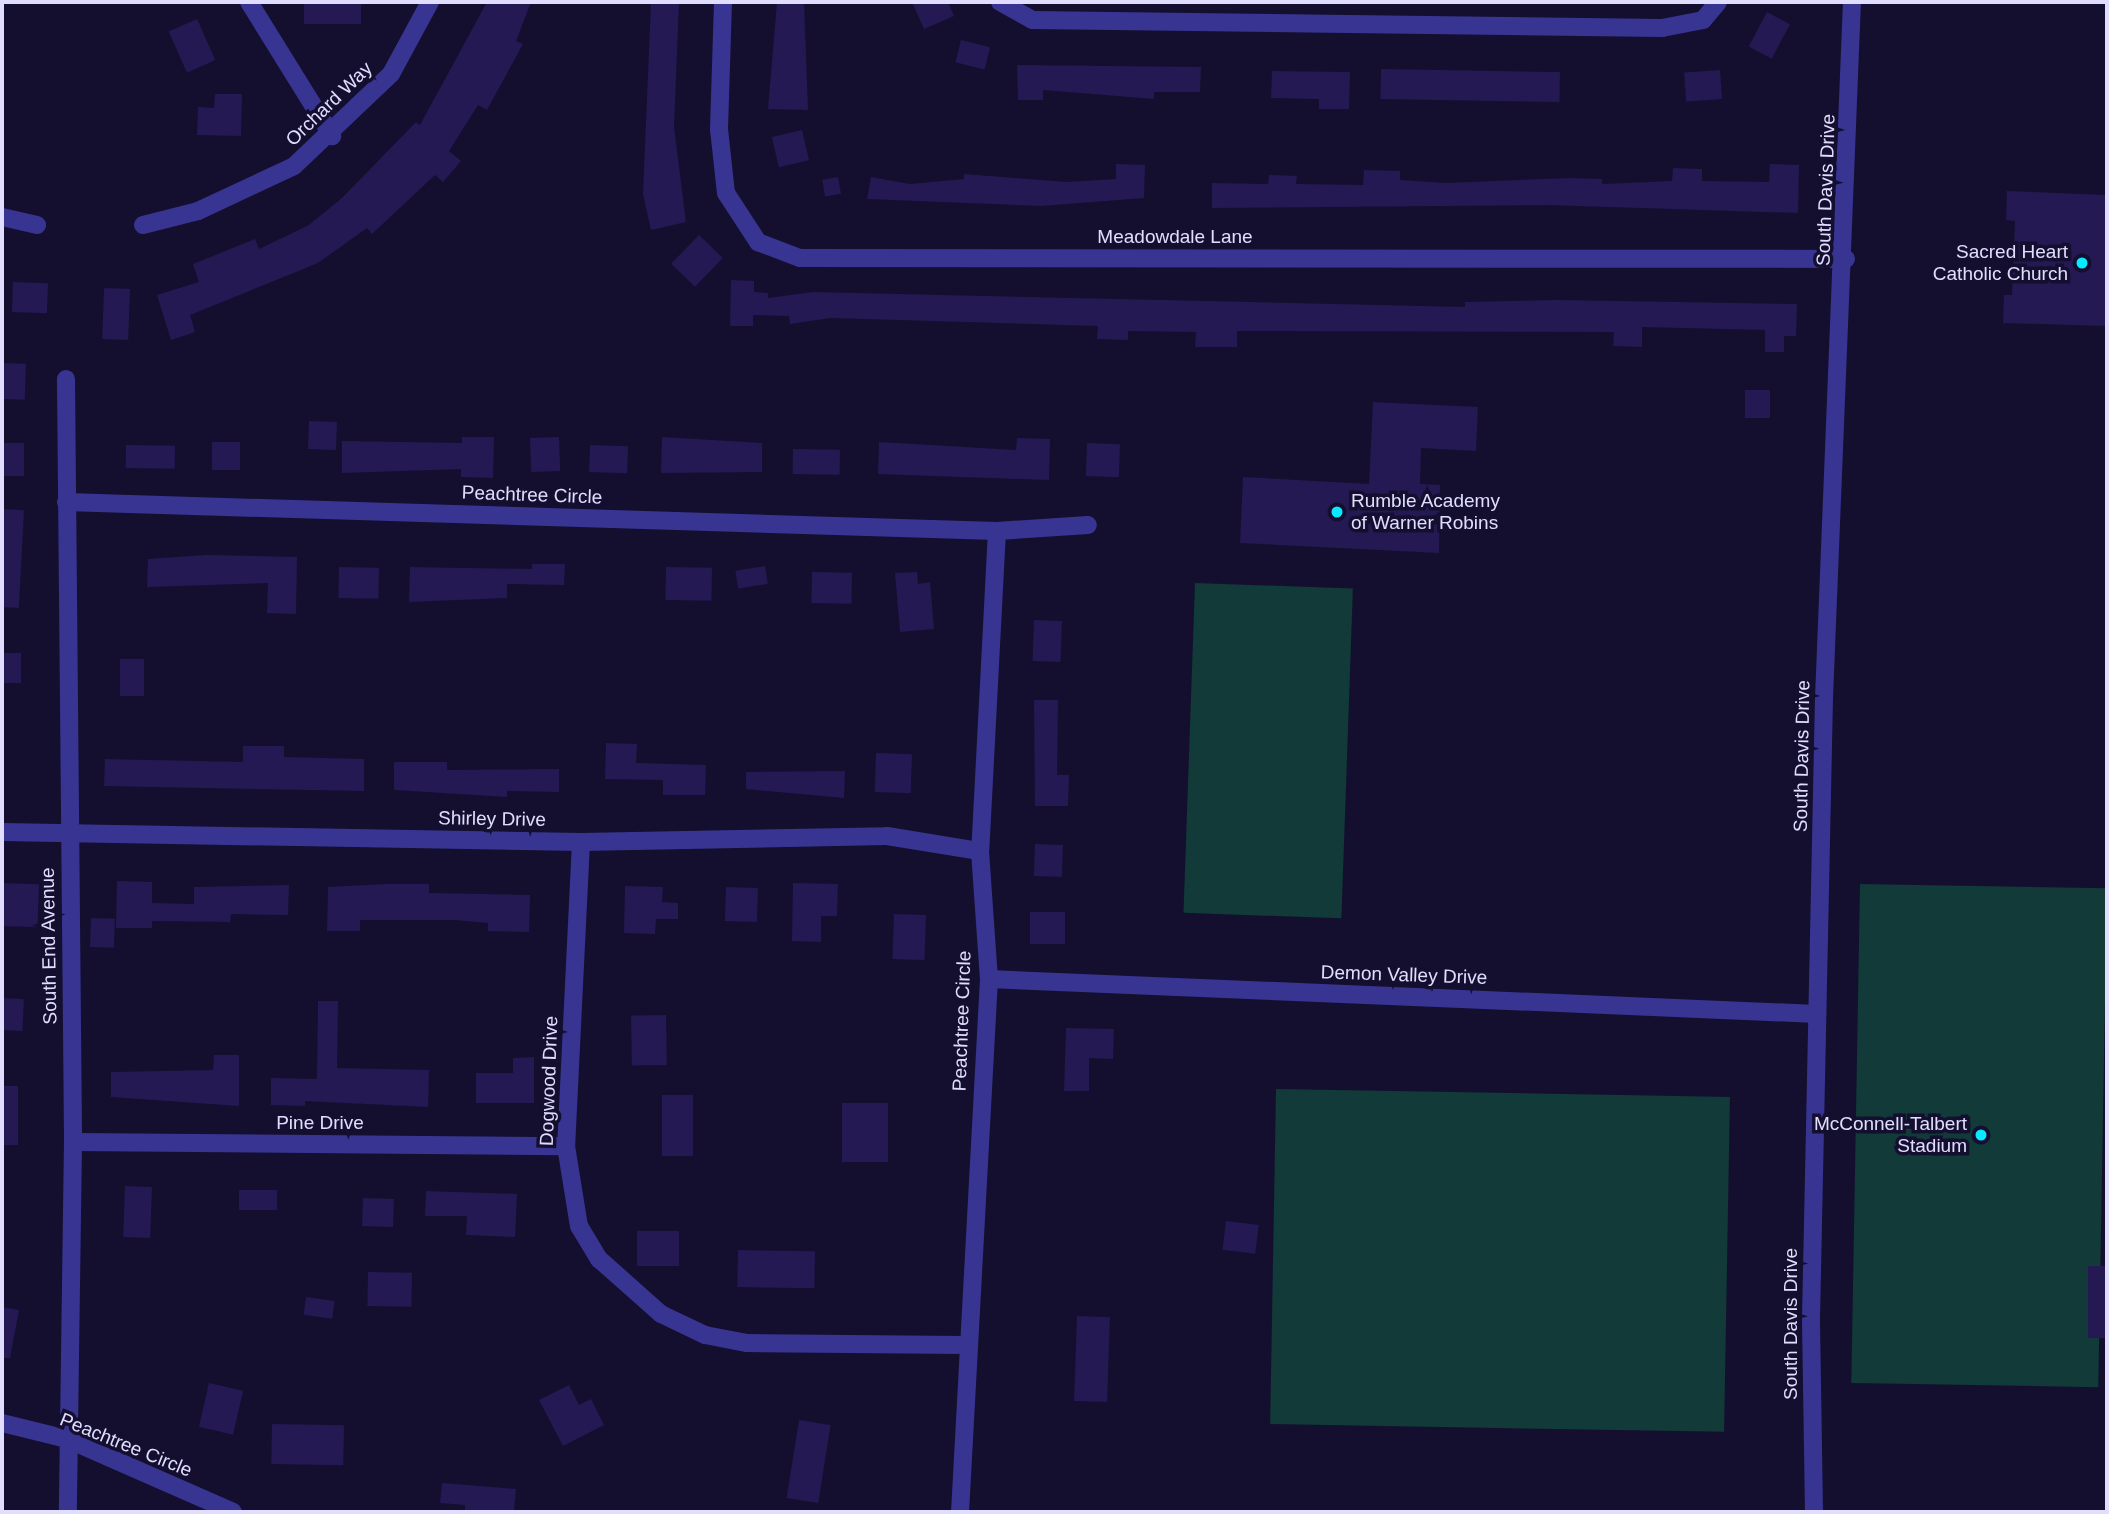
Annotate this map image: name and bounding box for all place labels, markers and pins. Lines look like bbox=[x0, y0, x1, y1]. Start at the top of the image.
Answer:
place label: Sacred Heart Catholic Church bbox=[1933, 241, 2068, 285]
marker: Sacred Heart Catholic Church bbox=[2074, 255, 2090, 271]
place label: Rumble Academy of Warner Robins bbox=[1351, 490, 1501, 534]
marker: Rumble Academy of Warner Robins bbox=[1329, 504, 1345, 520]
place label: McConnell-Talbert Stadium bbox=[1814, 1113, 1967, 1157]
marker: McConnell-Talbert Stadium bbox=[1973, 1127, 1989, 1143]

